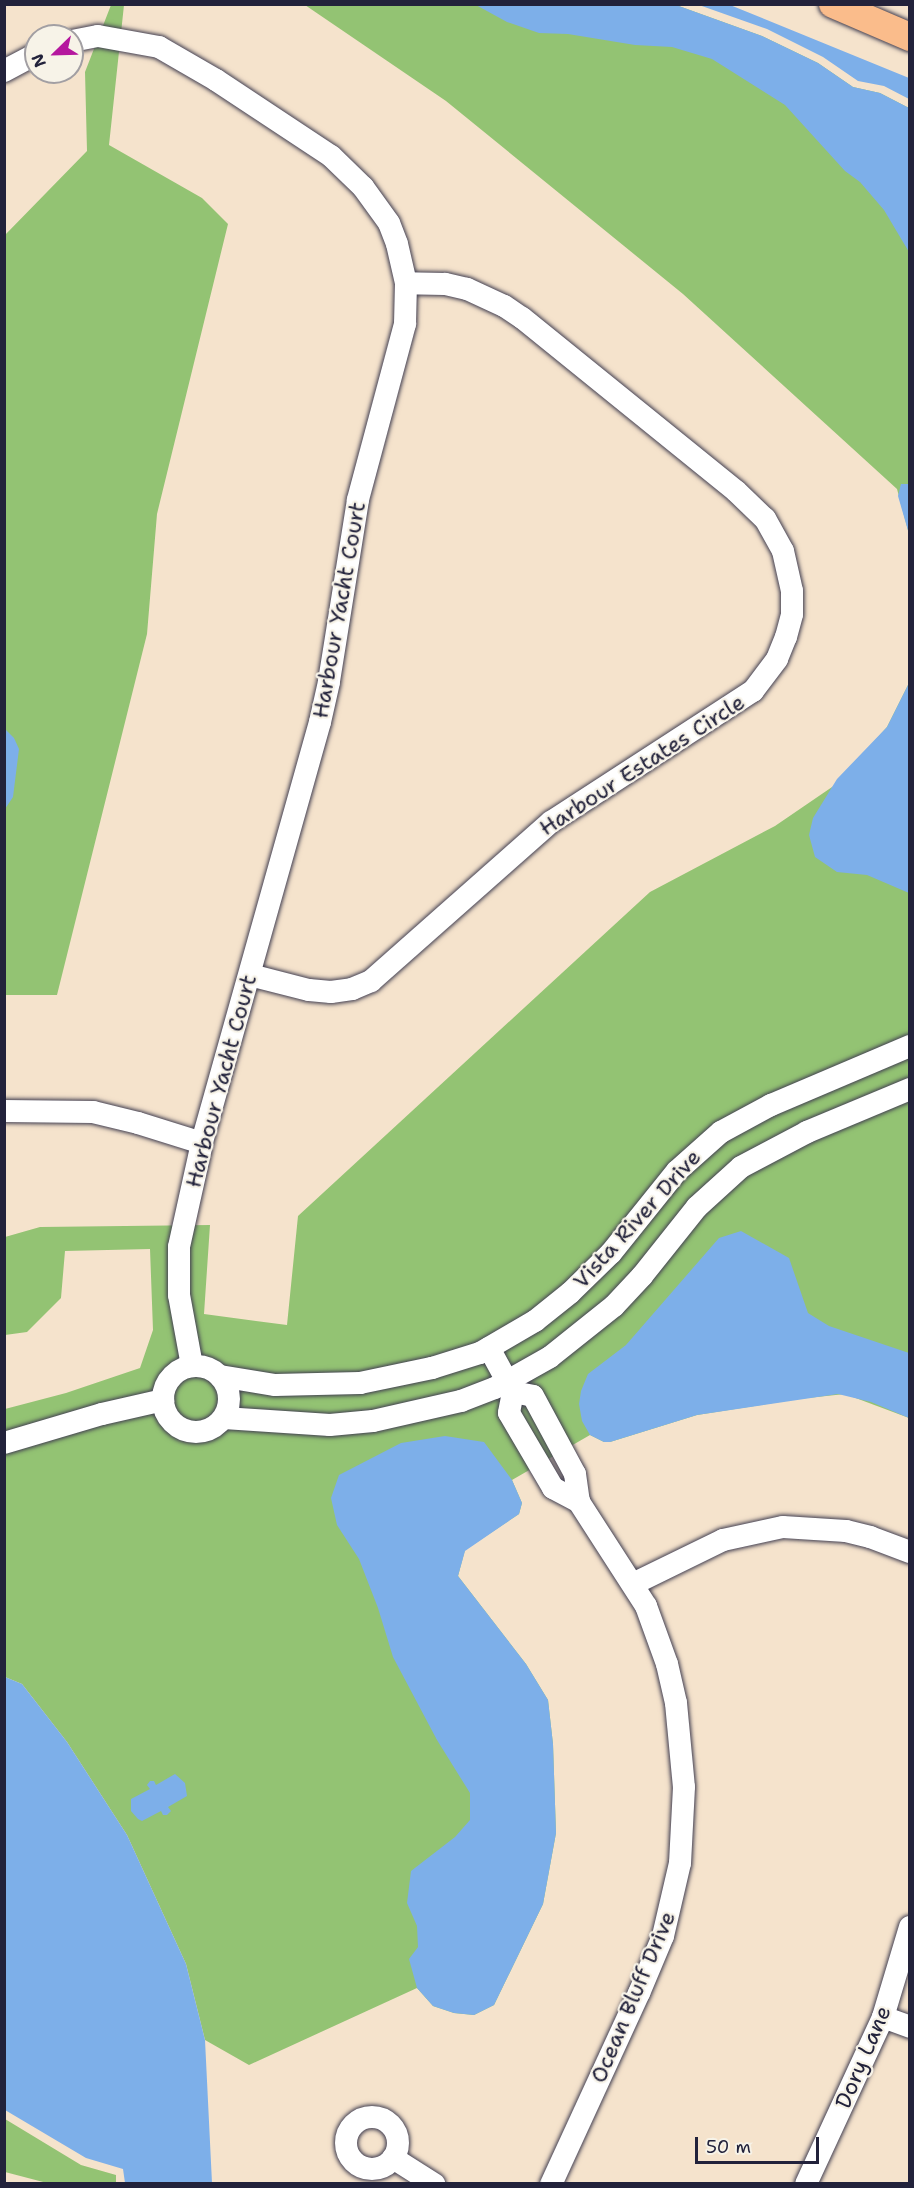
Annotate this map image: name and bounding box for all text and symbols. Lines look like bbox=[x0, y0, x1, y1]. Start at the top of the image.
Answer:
north arrow bbox=[24, 24, 84, 84]
text: N bbox=[27, 51, 51, 70]
street label: Harbour Yacht Court bbox=[307, 500, 371, 720]
street label: Harbour Estates Circle bbox=[534, 689, 750, 841]
street label: Harbour Yacht Court bbox=[180, 972, 262, 1190]
street label: Vista River Drive bbox=[568, 1144, 706, 1294]
street label: Ocean Bluff Drive bbox=[585, 1907, 681, 2087]
street label: Dory Lane bbox=[830, 2002, 896, 2112]
scale bar bbox=[698, 2125, 822, 2163]
text: 50 m bbox=[706, 2135, 751, 2159]

